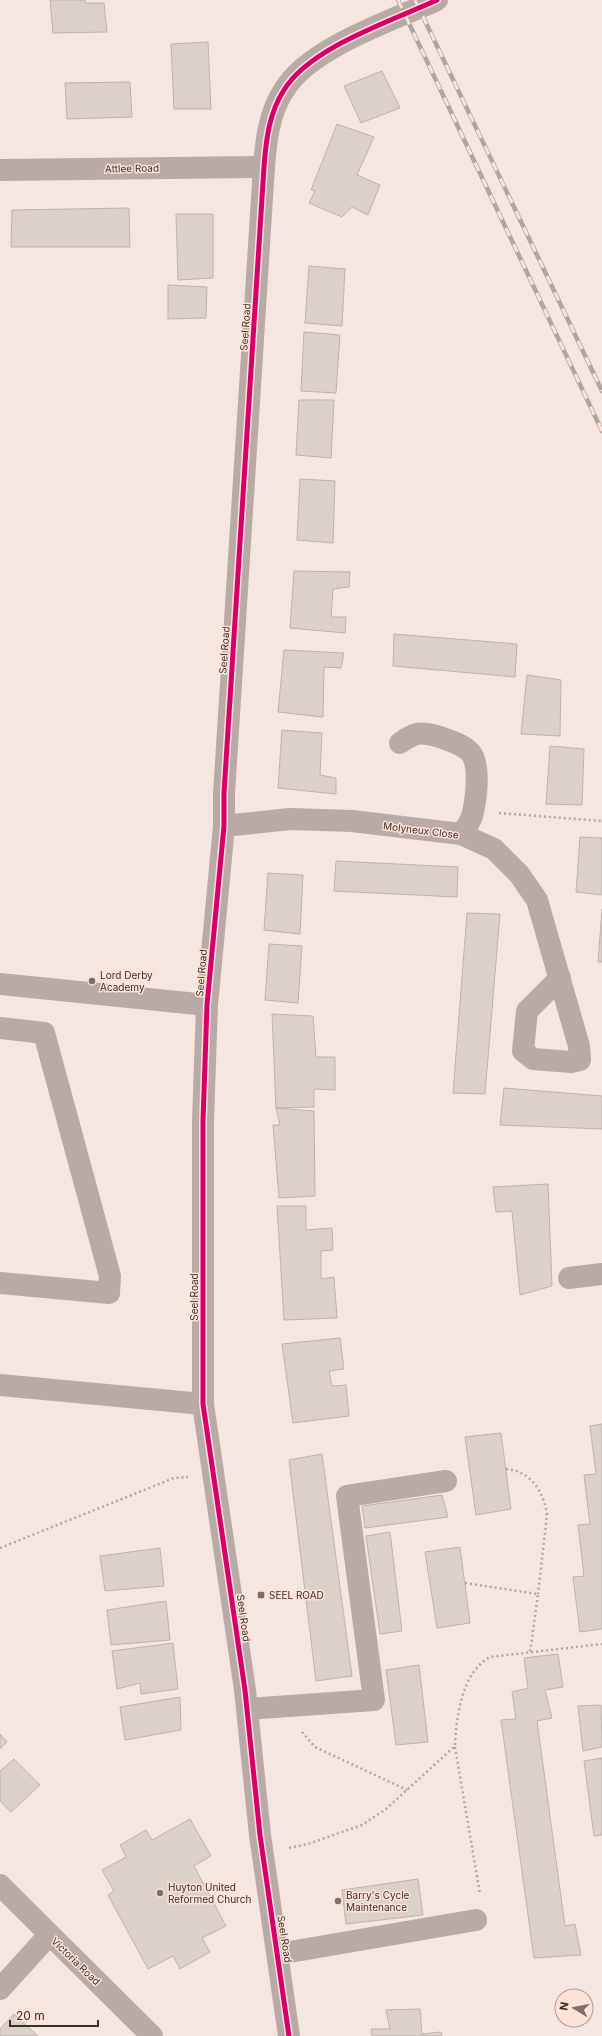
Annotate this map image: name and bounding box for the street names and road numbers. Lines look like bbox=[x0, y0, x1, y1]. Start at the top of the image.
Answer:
street label: Attlee Road bbox=[105, 162, 159, 174]
street label: Seel Road bbox=[237, 303, 253, 351]
street label: Seel Road bbox=[216, 626, 232, 674]
street label: Molyneux Close bbox=[383, 819, 460, 841]
street label: Seel Road bbox=[193, 949, 209, 997]
street label: Seel Road bbox=[188, 1273, 200, 1321]
street label: Seel Road bbox=[235, 1594, 253, 1642]
street label: Seel Road bbox=[275, 1915, 295, 1963]
street label: Victoria Road bbox=[49, 1935, 103, 1987]

